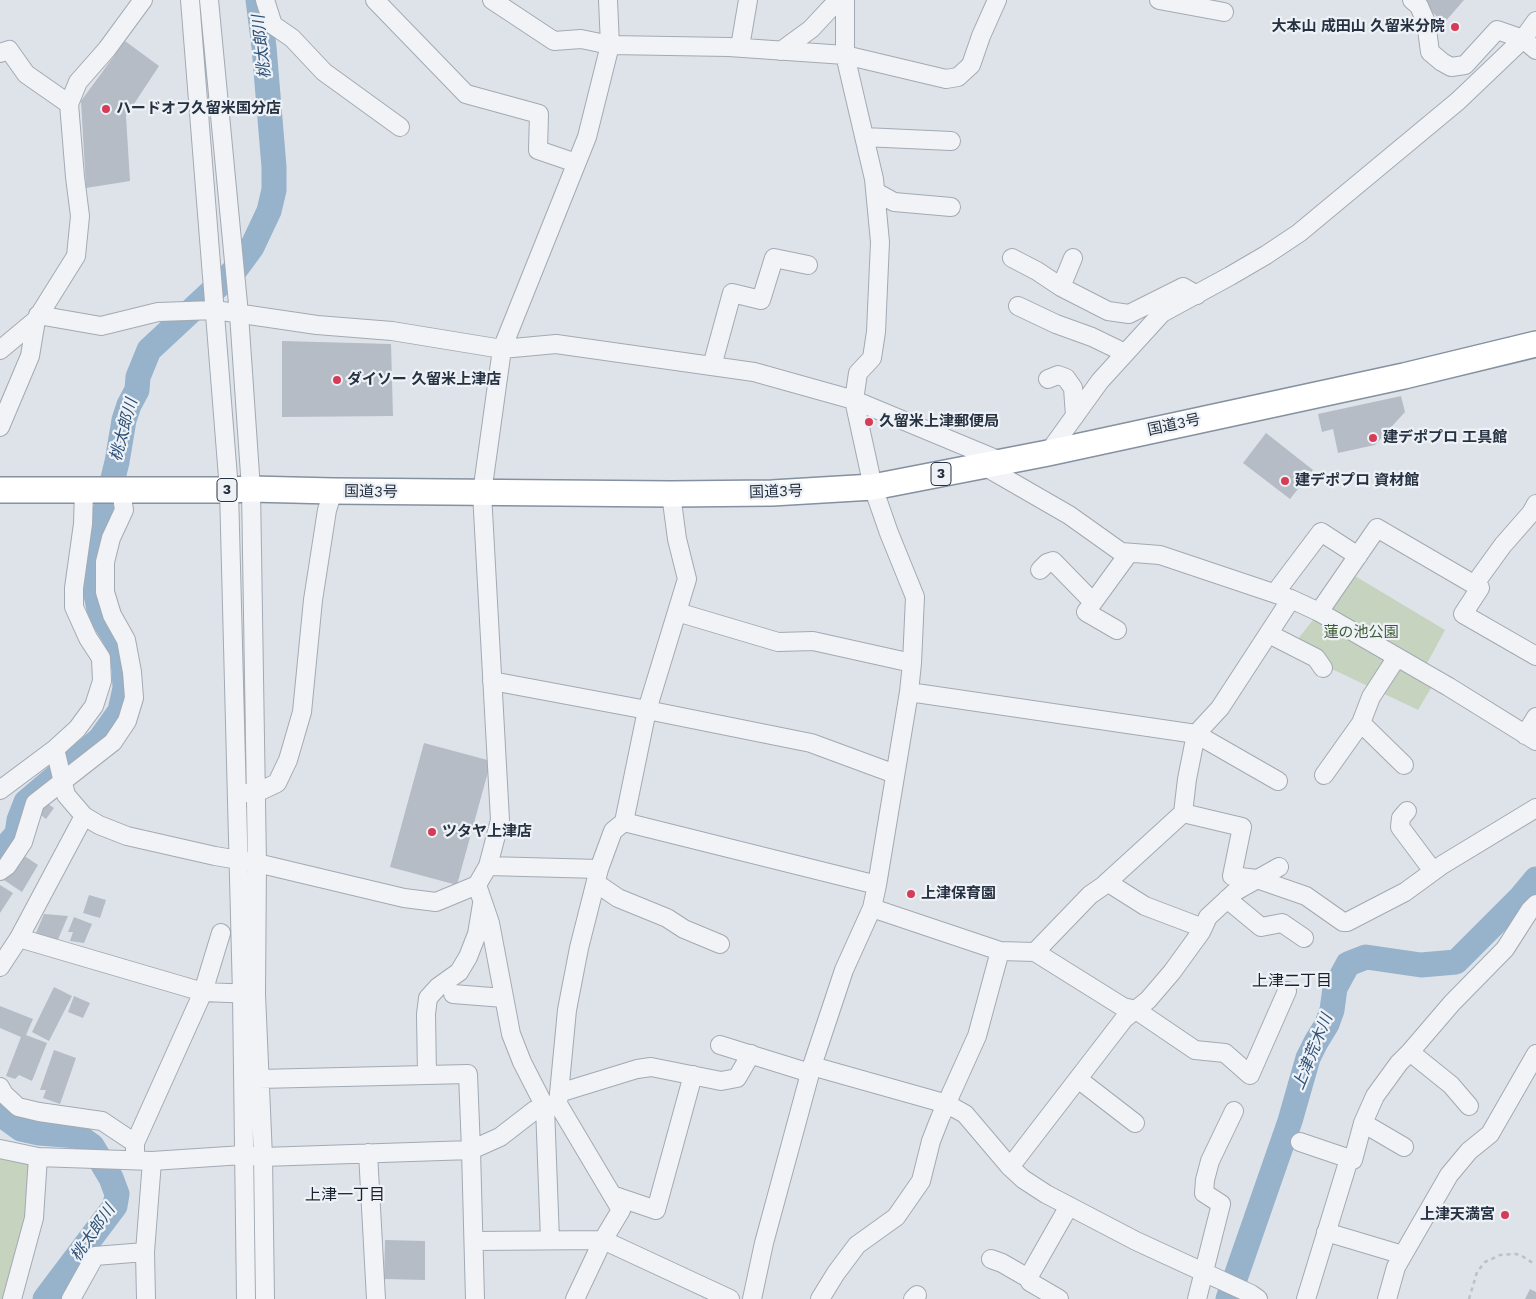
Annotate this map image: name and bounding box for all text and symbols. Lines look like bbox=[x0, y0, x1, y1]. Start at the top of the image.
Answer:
water label: 桃太郎川 bbox=[249, 14, 275, 80]
place label: 大本山 成田山 久留米分院 bbox=[1271, 18, 1445, 36]
marker: 大本山 成田山 久留米分院 bbox=[1449, 21, 1461, 33]
place label: ハードオフ久留米国分店 bbox=[116, 100, 281, 118]
marker: ハードオフ久留米国分店 bbox=[100, 103, 112, 115]
place label: ダイソー 久留米上津店 bbox=[347, 371, 501, 389]
marker: ダイソー 久留米上津店 bbox=[331, 374, 343, 386]
water label: 桃太郎川 bbox=[106, 397, 142, 463]
street label: 国道3号 bbox=[1146, 411, 1202, 439]
place label: 久留米上津郵便局 bbox=[879, 413, 999, 431]
marker: 久留米上津郵便局 bbox=[863, 416, 875, 428]
place label: 建デポプロ 工具館 bbox=[1383, 429, 1507, 447]
marker: 建デポプロ 工具館 bbox=[1367, 432, 1379, 444]
road number: 3 bbox=[931, 462, 951, 486]
place label: 建デポプロ 資材館 bbox=[1295, 472, 1419, 490]
marker: 建デポプロ 資材館 bbox=[1279, 475, 1291, 487]
road number: 3 bbox=[217, 478, 237, 502]
street label: 国道3号 bbox=[749, 482, 803, 502]
street label: 国道3号 bbox=[344, 483, 398, 501]
park label: 蓮の池公園 bbox=[1324, 624, 1398, 642]
place label: ツタヤ上津店 bbox=[442, 823, 532, 841]
marker: ツタヤ上津店 bbox=[426, 826, 438, 838]
place label: 上津保育園 bbox=[921, 885, 996, 903]
marker: 上津保育園 bbox=[905, 888, 917, 900]
district label: 上津二丁目 bbox=[1252, 971, 1332, 991]
water label: 上津荒木川 bbox=[1289, 1011, 1337, 1093]
district label: 上津一丁目 bbox=[305, 1185, 385, 1205]
water label: 桃太郎川 bbox=[67, 1201, 119, 1265]
place label: 上津天満宮 bbox=[1420, 1206, 1495, 1224]
marker: 上津天満宮 bbox=[1499, 1209, 1511, 1221]

